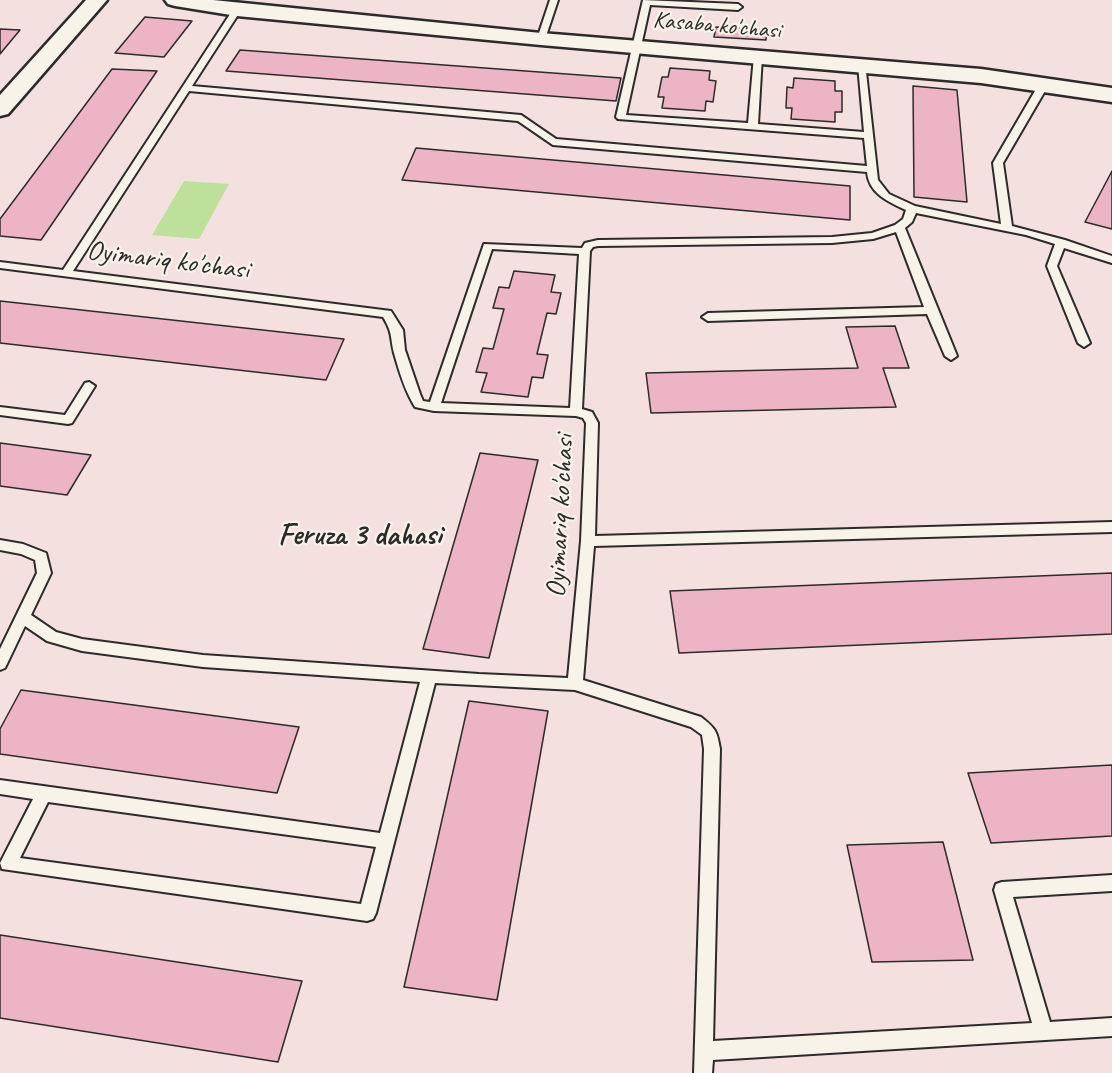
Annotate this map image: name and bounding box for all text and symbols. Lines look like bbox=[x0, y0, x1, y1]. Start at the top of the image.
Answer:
street label: Kasaba ko'chasi bbox=[652, 6, 782, 46]
street label: Oyimariq ko'chasi bbox=[85, 234, 251, 288]
street label: Oyimariq ko'chasi bbox=[540, 433, 582, 599]
district label: Feruza 3 dahasi bbox=[278, 518, 442, 554]

